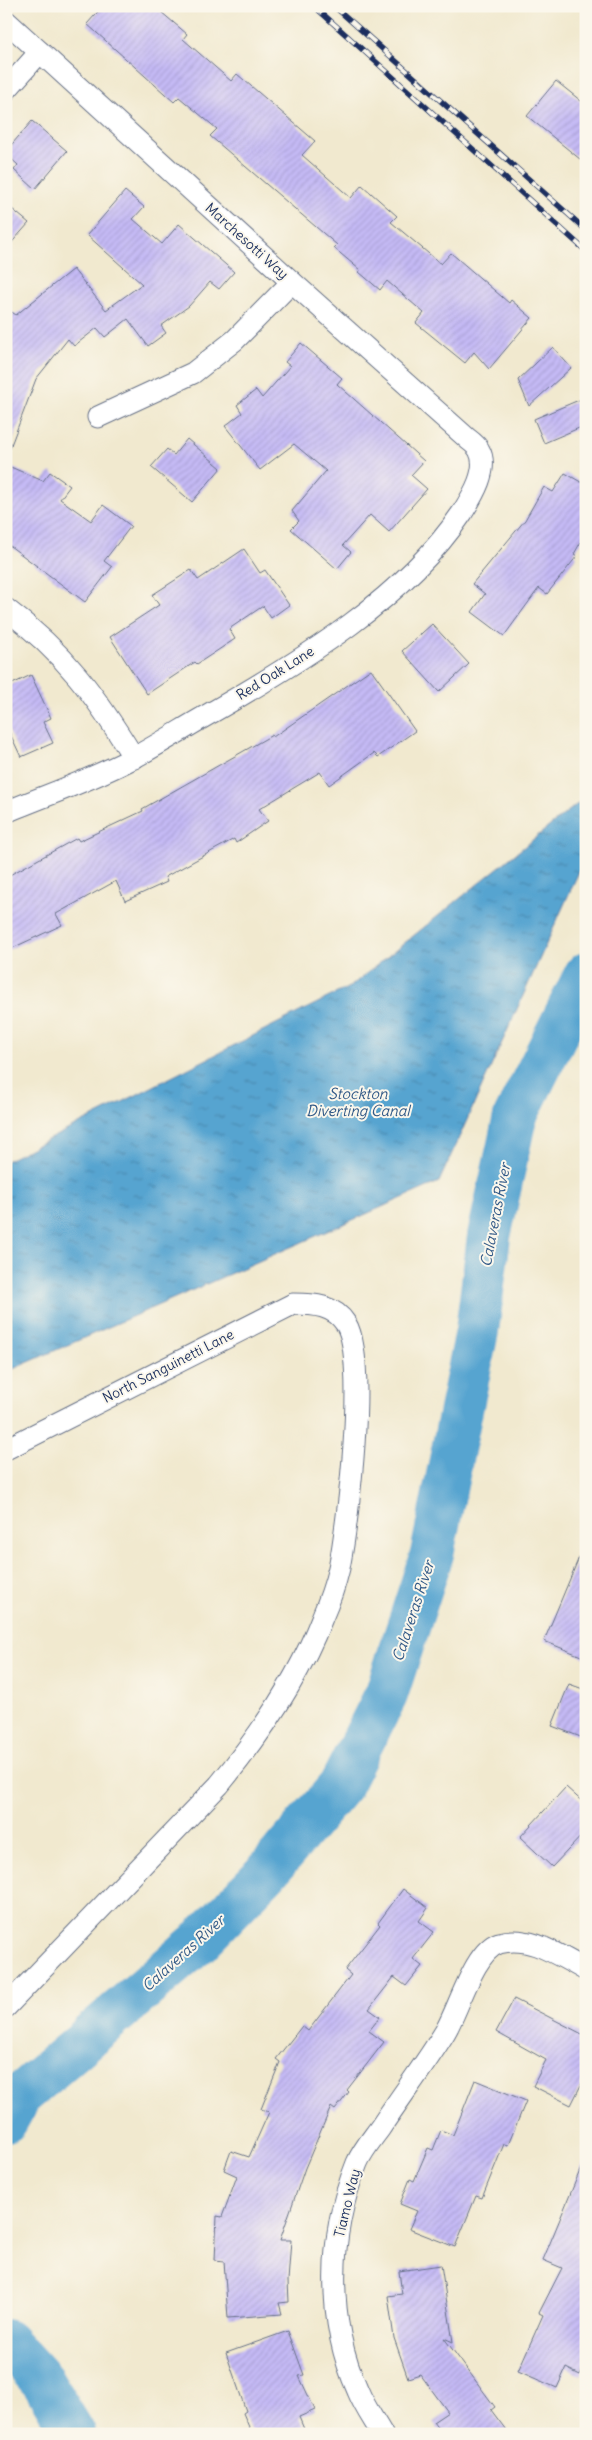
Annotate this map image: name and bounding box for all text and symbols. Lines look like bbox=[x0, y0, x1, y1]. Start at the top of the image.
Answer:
street label: Marchesotti Way bbox=[202, 199, 292, 283]
street label: Red Oak Lane bbox=[233, 642, 317, 704]
water label: Stockton Diverting Canal bbox=[306, 1084, 412, 1120]
water label: Calaveras River bbox=[476, 1160, 515, 1268]
street label: North Sanguinetti Lane bbox=[99, 1325, 237, 1407]
water label: Calaveras River bbox=[388, 1556, 439, 1664]
water label: Calaveras River bbox=[138, 1910, 230, 1995]
street label: Tiamo Way bbox=[330, 2167, 364, 2239]

